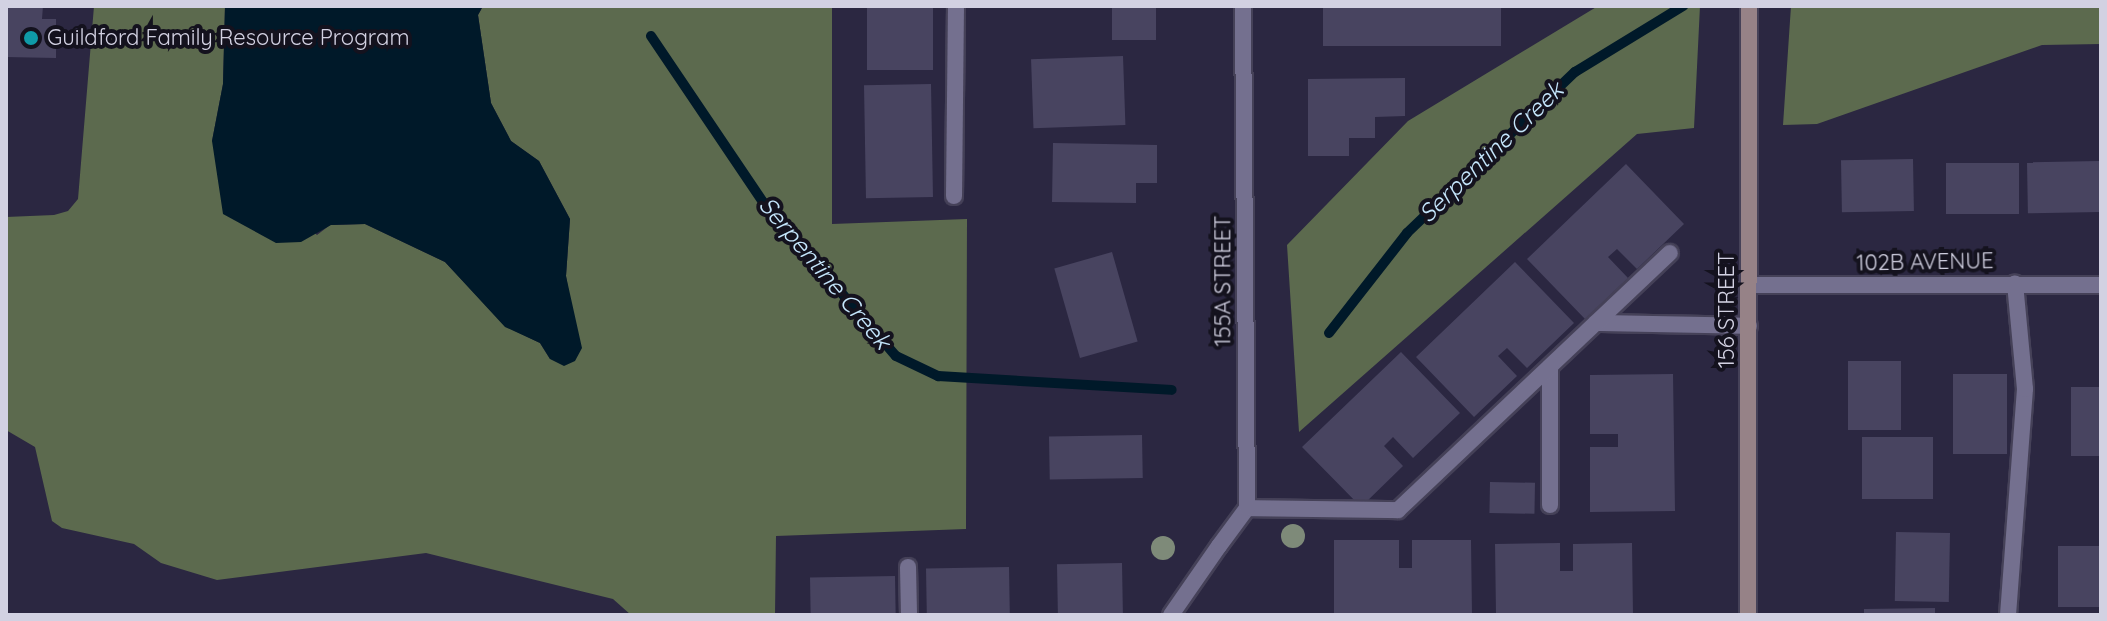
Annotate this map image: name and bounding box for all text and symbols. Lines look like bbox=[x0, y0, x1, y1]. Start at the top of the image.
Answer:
place label: Guildford Family Resource Program bbox=[47, 25, 409, 51]
marker: Guildford Family Resource Program bbox=[22, 29, 40, 47]
water label: Serpentine Creek bbox=[1413, 76, 1569, 228]
water label: Serpentine Creek bbox=[753, 191, 897, 355]
street label: 155A STREET bbox=[1210, 215, 1236, 347]
street label: 102B AVENUE bbox=[1856, 248, 1994, 276]
street label: 156 STREET bbox=[1714, 252, 1740, 368]

